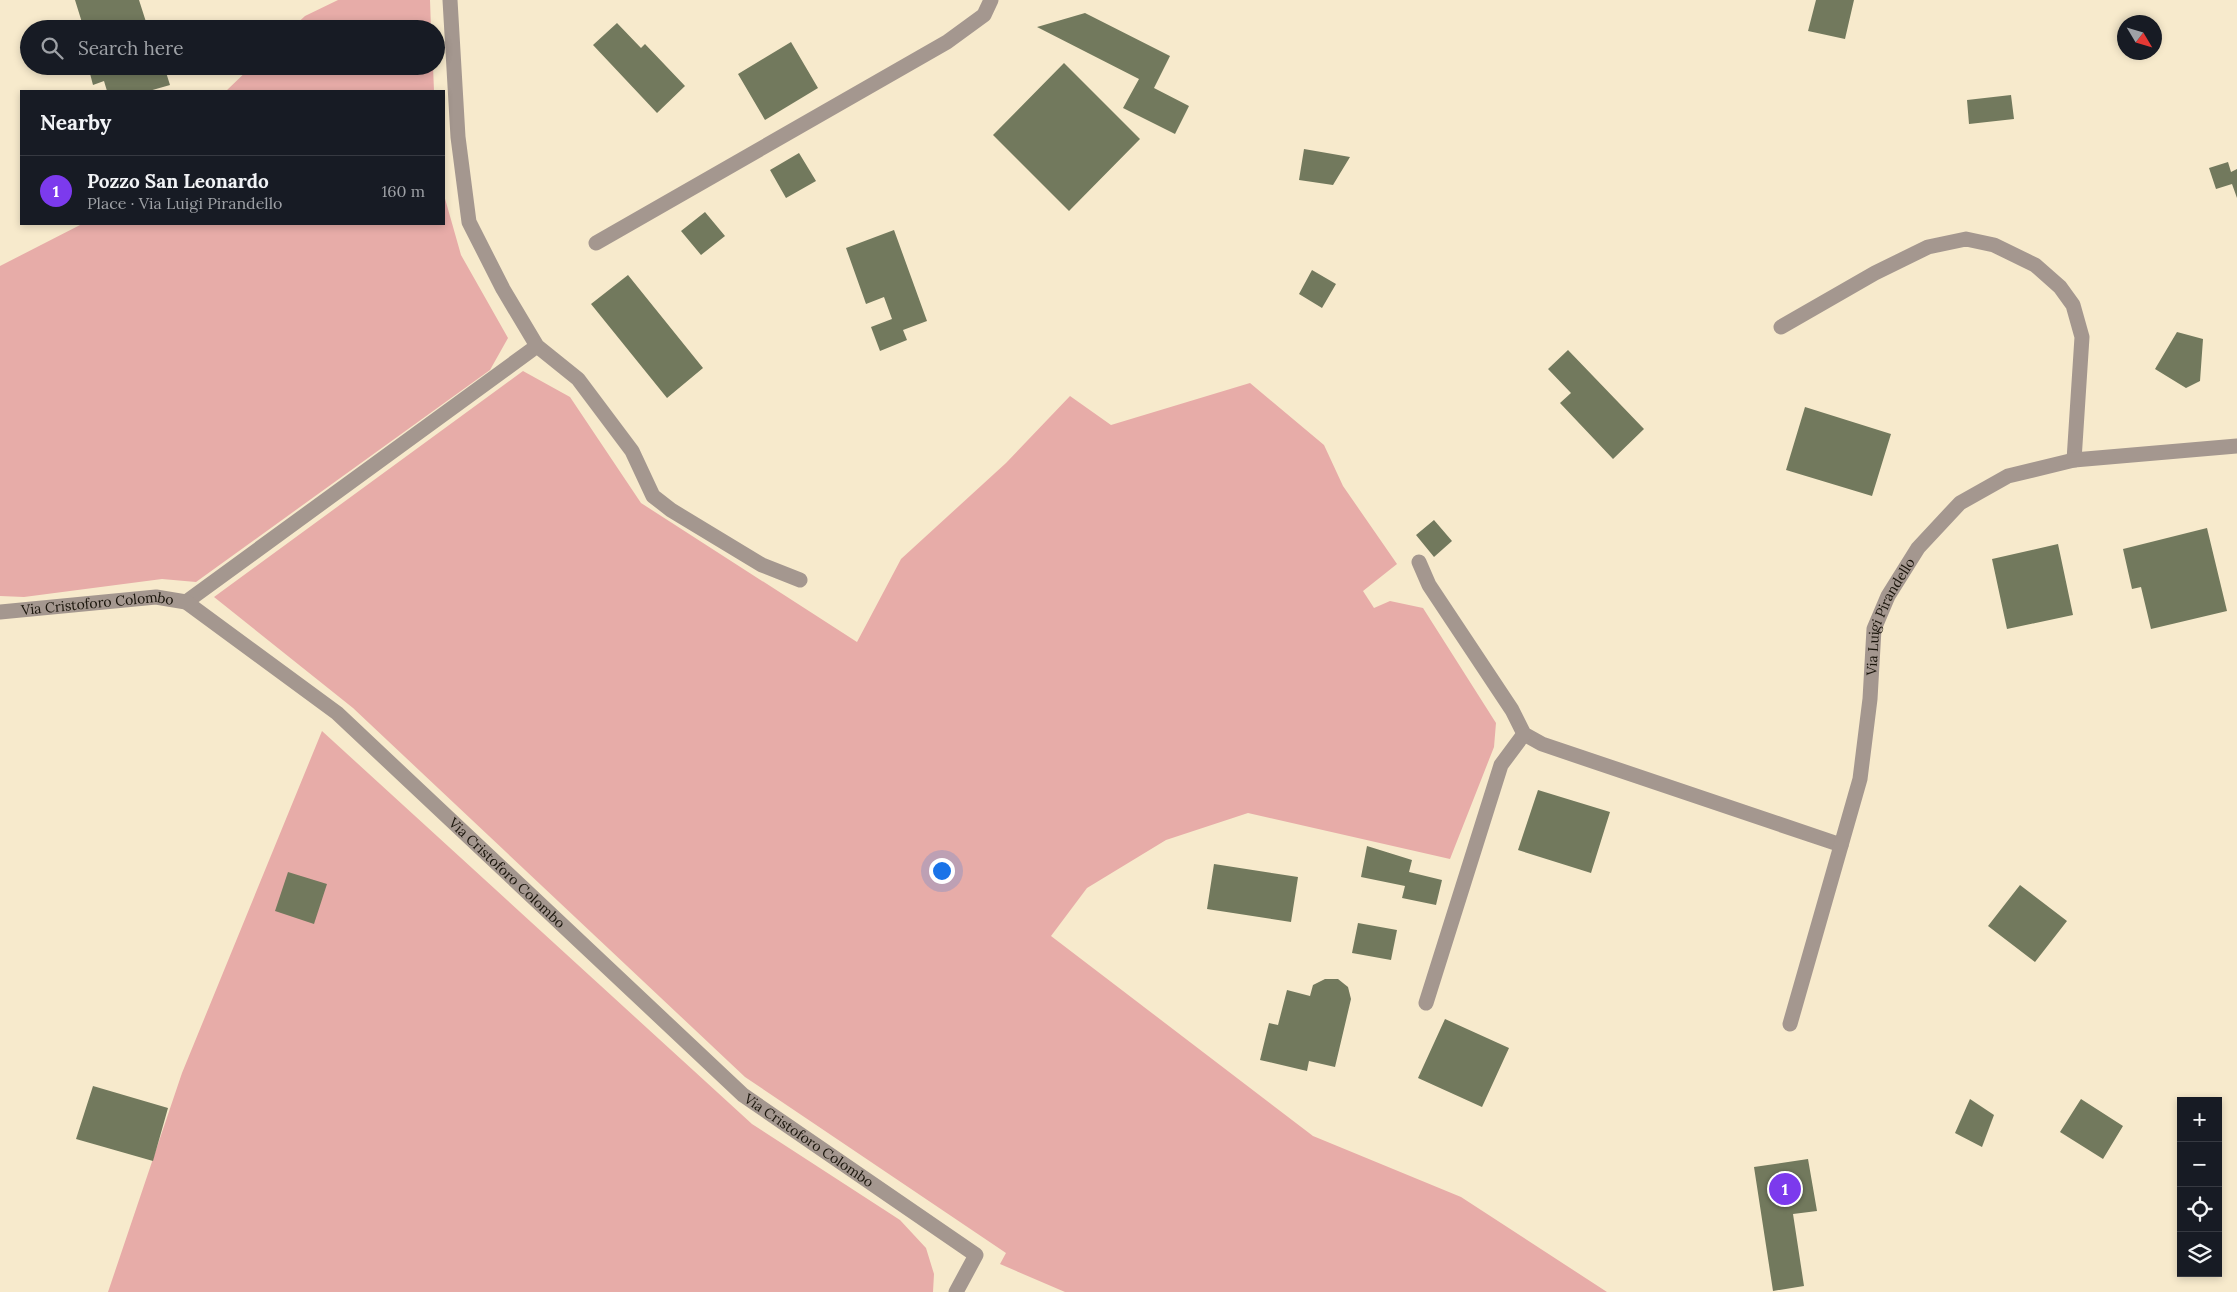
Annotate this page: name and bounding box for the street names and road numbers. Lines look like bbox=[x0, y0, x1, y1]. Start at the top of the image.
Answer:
street label: Via Luigi Pirandello bbox=[1862, 554, 1919, 677]
street label: Via Cristoforo Colombo bbox=[19, 588, 175, 619]
street label: Via Cristoforo Colombo bbox=[444, 813, 569, 932]
street label: Via Cristoforo Colombo bbox=[740, 1089, 877, 1191]

